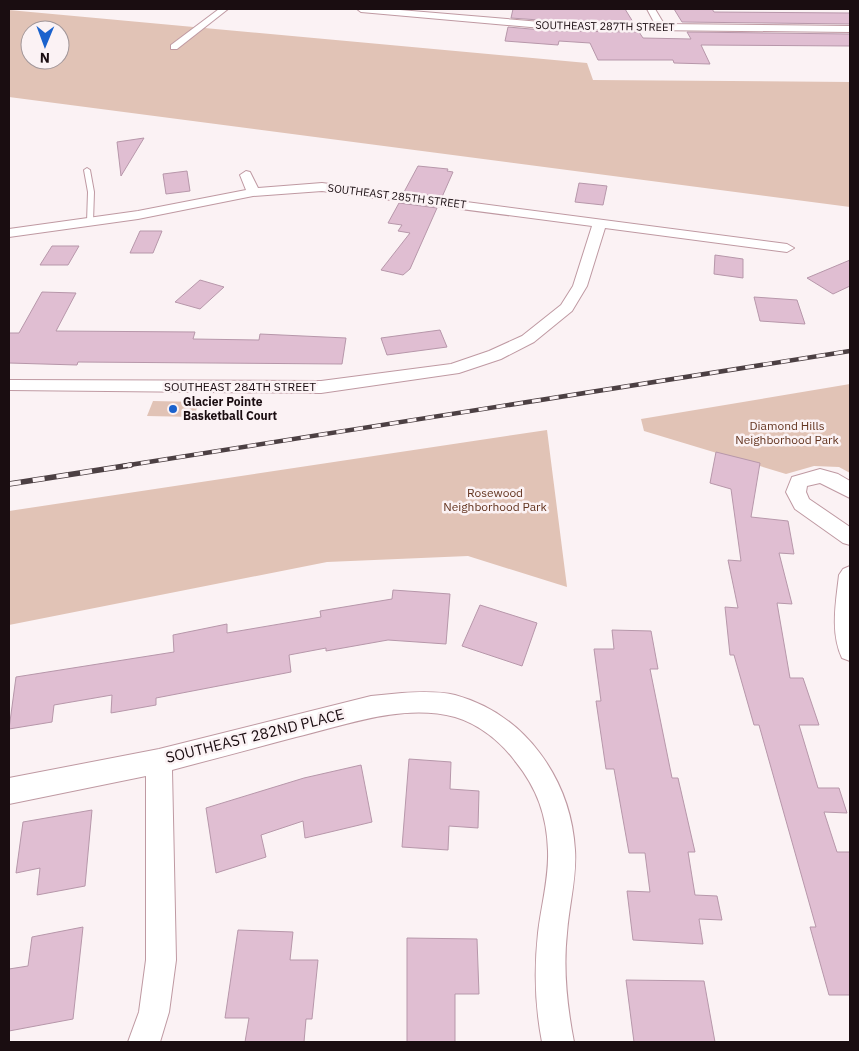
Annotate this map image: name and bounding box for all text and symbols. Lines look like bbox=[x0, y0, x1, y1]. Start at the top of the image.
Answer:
street label: SOUTHEAST 287TH STREET bbox=[535, 18, 676, 34]
north arrow bbox=[20, 20, 70, 70]
text: N bbox=[40, 49, 50, 67]
street label: SOUTHEAST 285TH STREET bbox=[327, 181, 468, 212]
street label: SOUTHEAST 284TH STREET bbox=[164, 379, 316, 394]
place label: Glacier Pointe Basketball Court bbox=[183, 394, 278, 423]
marker: Glacier Pointe Basketball Court bbox=[167, 403, 179, 415]
park label: Diamond Hills Neighborhood Park bbox=[735, 418, 839, 447]
park label: Rosewood Neighborhood Park bbox=[443, 485, 547, 514]
street label: SOUTHEAST 282ND PLACE bbox=[164, 704, 346, 767]

